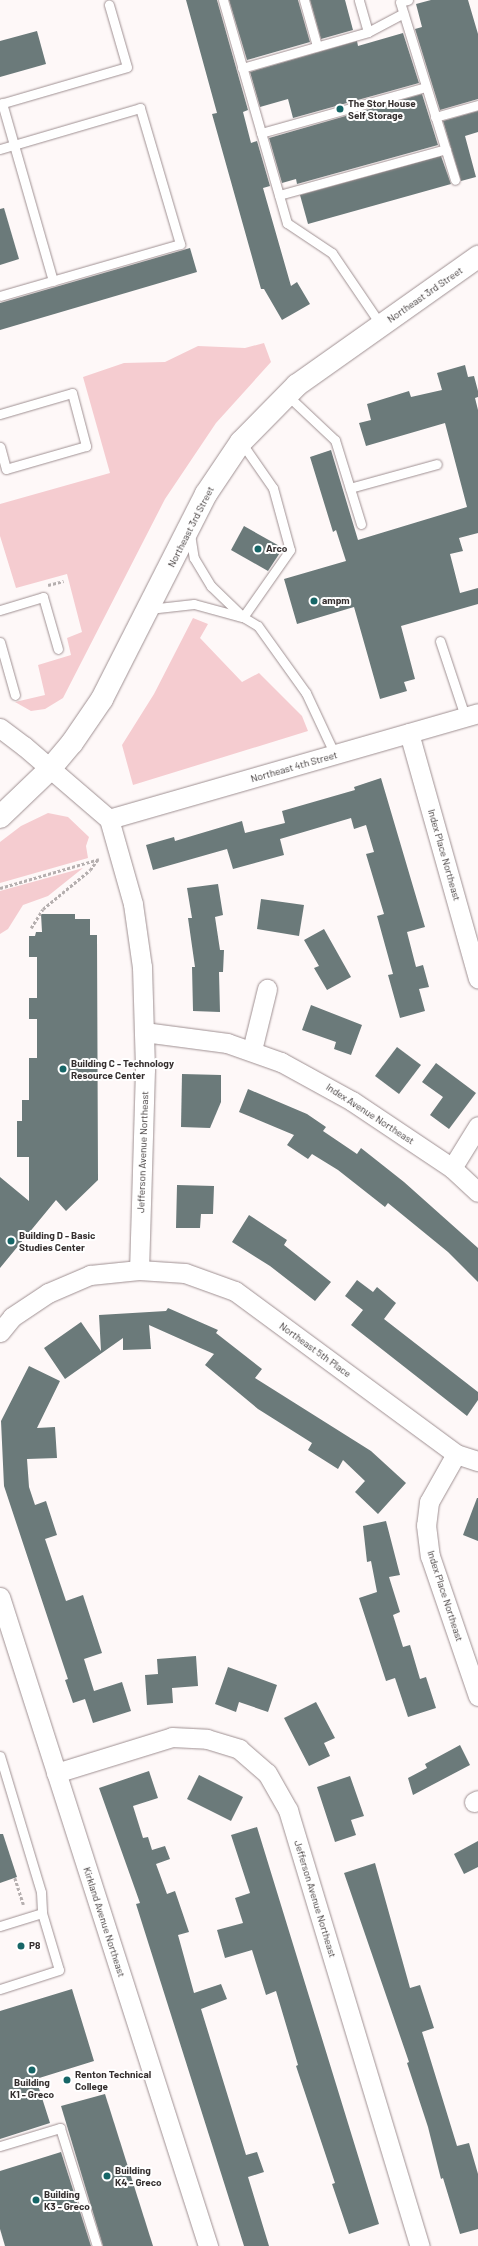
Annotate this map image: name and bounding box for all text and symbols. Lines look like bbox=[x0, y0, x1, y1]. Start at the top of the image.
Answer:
place label: The Stor House Self Storage bbox=[348, 97, 416, 120]
marker: The Stor House Self Storage bbox=[335, 104, 345, 114]
street label: Northeast 3rd Street bbox=[385, 264, 465, 326]
street label: Northeast 3rd Street bbox=[165, 485, 217, 569]
place label: Arco bbox=[266, 543, 287, 555]
marker: Arco bbox=[253, 544, 263, 554]
place label: ampm bbox=[322, 595, 350, 607]
marker: ampm bbox=[309, 596, 319, 606]
street label: Northeast 4th Street bbox=[249, 749, 339, 785]
street label: Index Place Northeast bbox=[425, 808, 463, 902]
place label: Building C - Technology Resource Center bbox=[71, 1057, 174, 1080]
marker: Building C - Technology Resource Center bbox=[58, 1064, 68, 1074]
street label: Index Avenue Northeast bbox=[324, 1081, 416, 1147]
street label: Jefferson Avenue Northeast bbox=[135, 1091, 151, 1213]
place label: Building D - Basic Studies Center bbox=[19, 1229, 95, 1252]
marker: Building D - Basic Studies Center bbox=[6, 1236, 16, 1246]
street label: Northeast 5th Place bbox=[277, 1320, 353, 1380]
street label: Index Place Northeast bbox=[425, 1549, 465, 1643]
street label: Jefferson Avenue Northeast bbox=[291, 1839, 339, 1959]
street label: Kirkland Avenue Northeast bbox=[81, 1865, 127, 1979]
place label: P8 bbox=[29, 1940, 40, 1952]
marker: P8 bbox=[16, 1941, 26, 1951]
marker: Building K1 - Greco bbox=[27, 2065, 37, 2075]
place label: Renton Technical College bbox=[75, 2068, 151, 2092]
marker: Renton Technical College bbox=[62, 2075, 72, 2085]
place label: Building K1 - Greco bbox=[10, 2076, 54, 2100]
place label: Building K4 - Greco bbox=[115, 2164, 162, 2188]
marker: Building K4 - Greco bbox=[102, 2171, 112, 2181]
place label: Building K3 - Greco bbox=[44, 2188, 90, 2212]
marker: Building K3 - Greco bbox=[31, 2195, 41, 2205]

